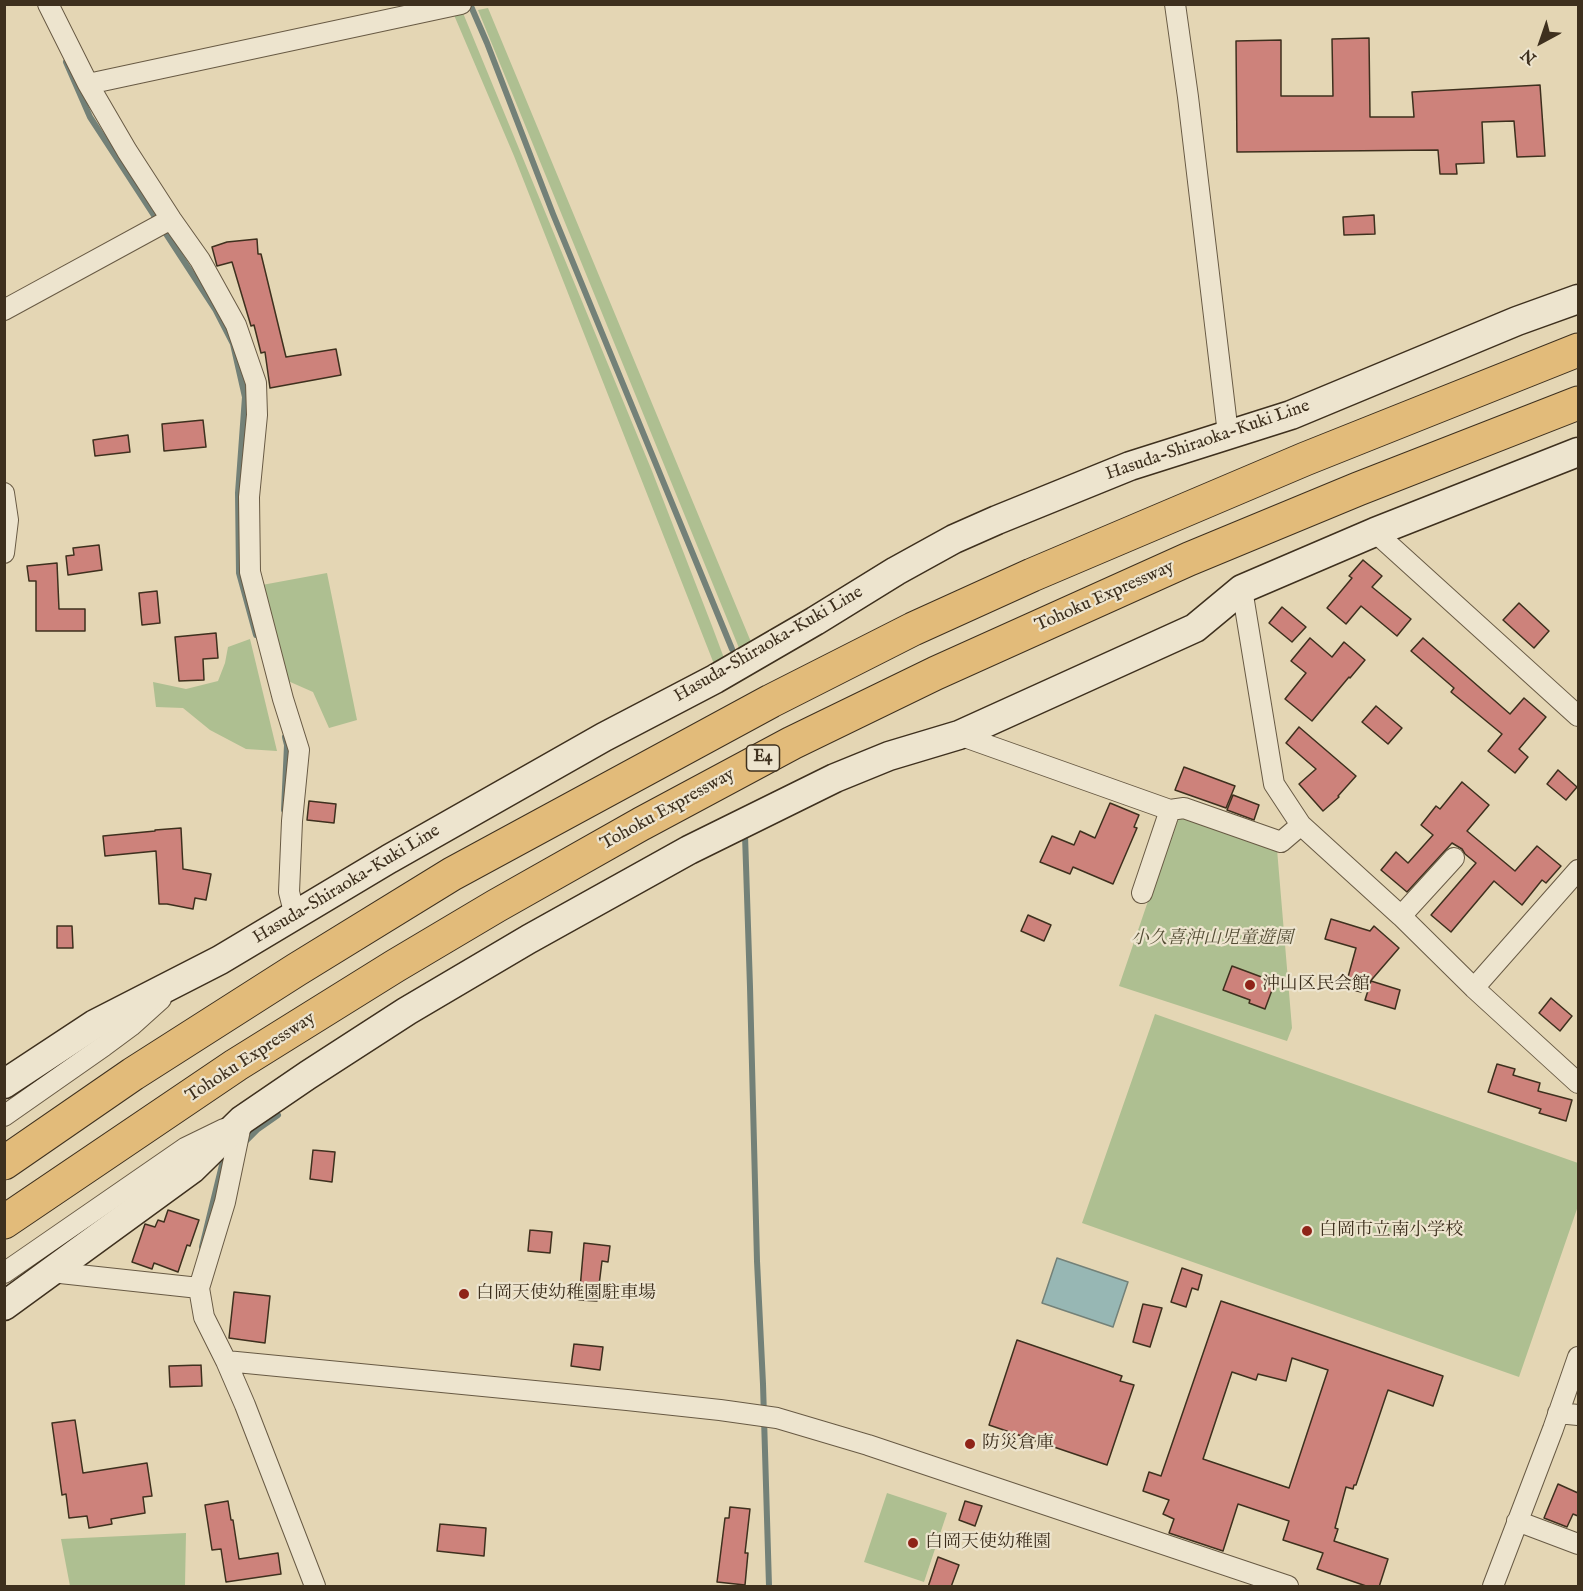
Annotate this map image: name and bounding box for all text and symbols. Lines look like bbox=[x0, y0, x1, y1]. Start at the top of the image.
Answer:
north arrow bbox=[1511, 12, 1571, 72]
text: N bbox=[1518, 44, 1541, 68]
street label: Hasuda-Shiraoka-Kuki Line bbox=[1103, 396, 1313, 486]
street label: Tohoku Expressway bbox=[1032, 557, 1178, 637]
street label: Hasuda-Shiraoka-Kuki Line bbox=[671, 582, 867, 708]
road number: E4 bbox=[746, 745, 780, 771]
street label: Tohoku Expressway bbox=[597, 764, 739, 856]
street label: Hasuda-Shiraoka-Kuki Line bbox=[250, 821, 444, 949]
park label: 小久喜沖山児童遊園 bbox=[1131, 928, 1293, 950]
place label: 沖山区民会館 bbox=[1262, 974, 1370, 996]
marker: 沖山区民会館 bbox=[1243, 978, 1257, 992]
street label: Tohoku Expressway bbox=[182, 1008, 320, 1108]
place label: 白岡市立南小学校 bbox=[1319, 1220, 1463, 1242]
marker: 白岡市立南小学校 bbox=[1300, 1224, 1314, 1238]
place label: 白岡天使幼稚園駐車場 bbox=[476, 1283, 656, 1305]
marker: 白岡天使幼稚園駐車場 bbox=[457, 1287, 471, 1301]
place label: 防災倉庫 bbox=[982, 1433, 1054, 1455]
marker: 防災倉庫 bbox=[963, 1437, 977, 1451]
place label: 白岡天使幼稚園 bbox=[925, 1532, 1051, 1554]
marker: 白岡天使幼稚園 bbox=[906, 1536, 920, 1550]

